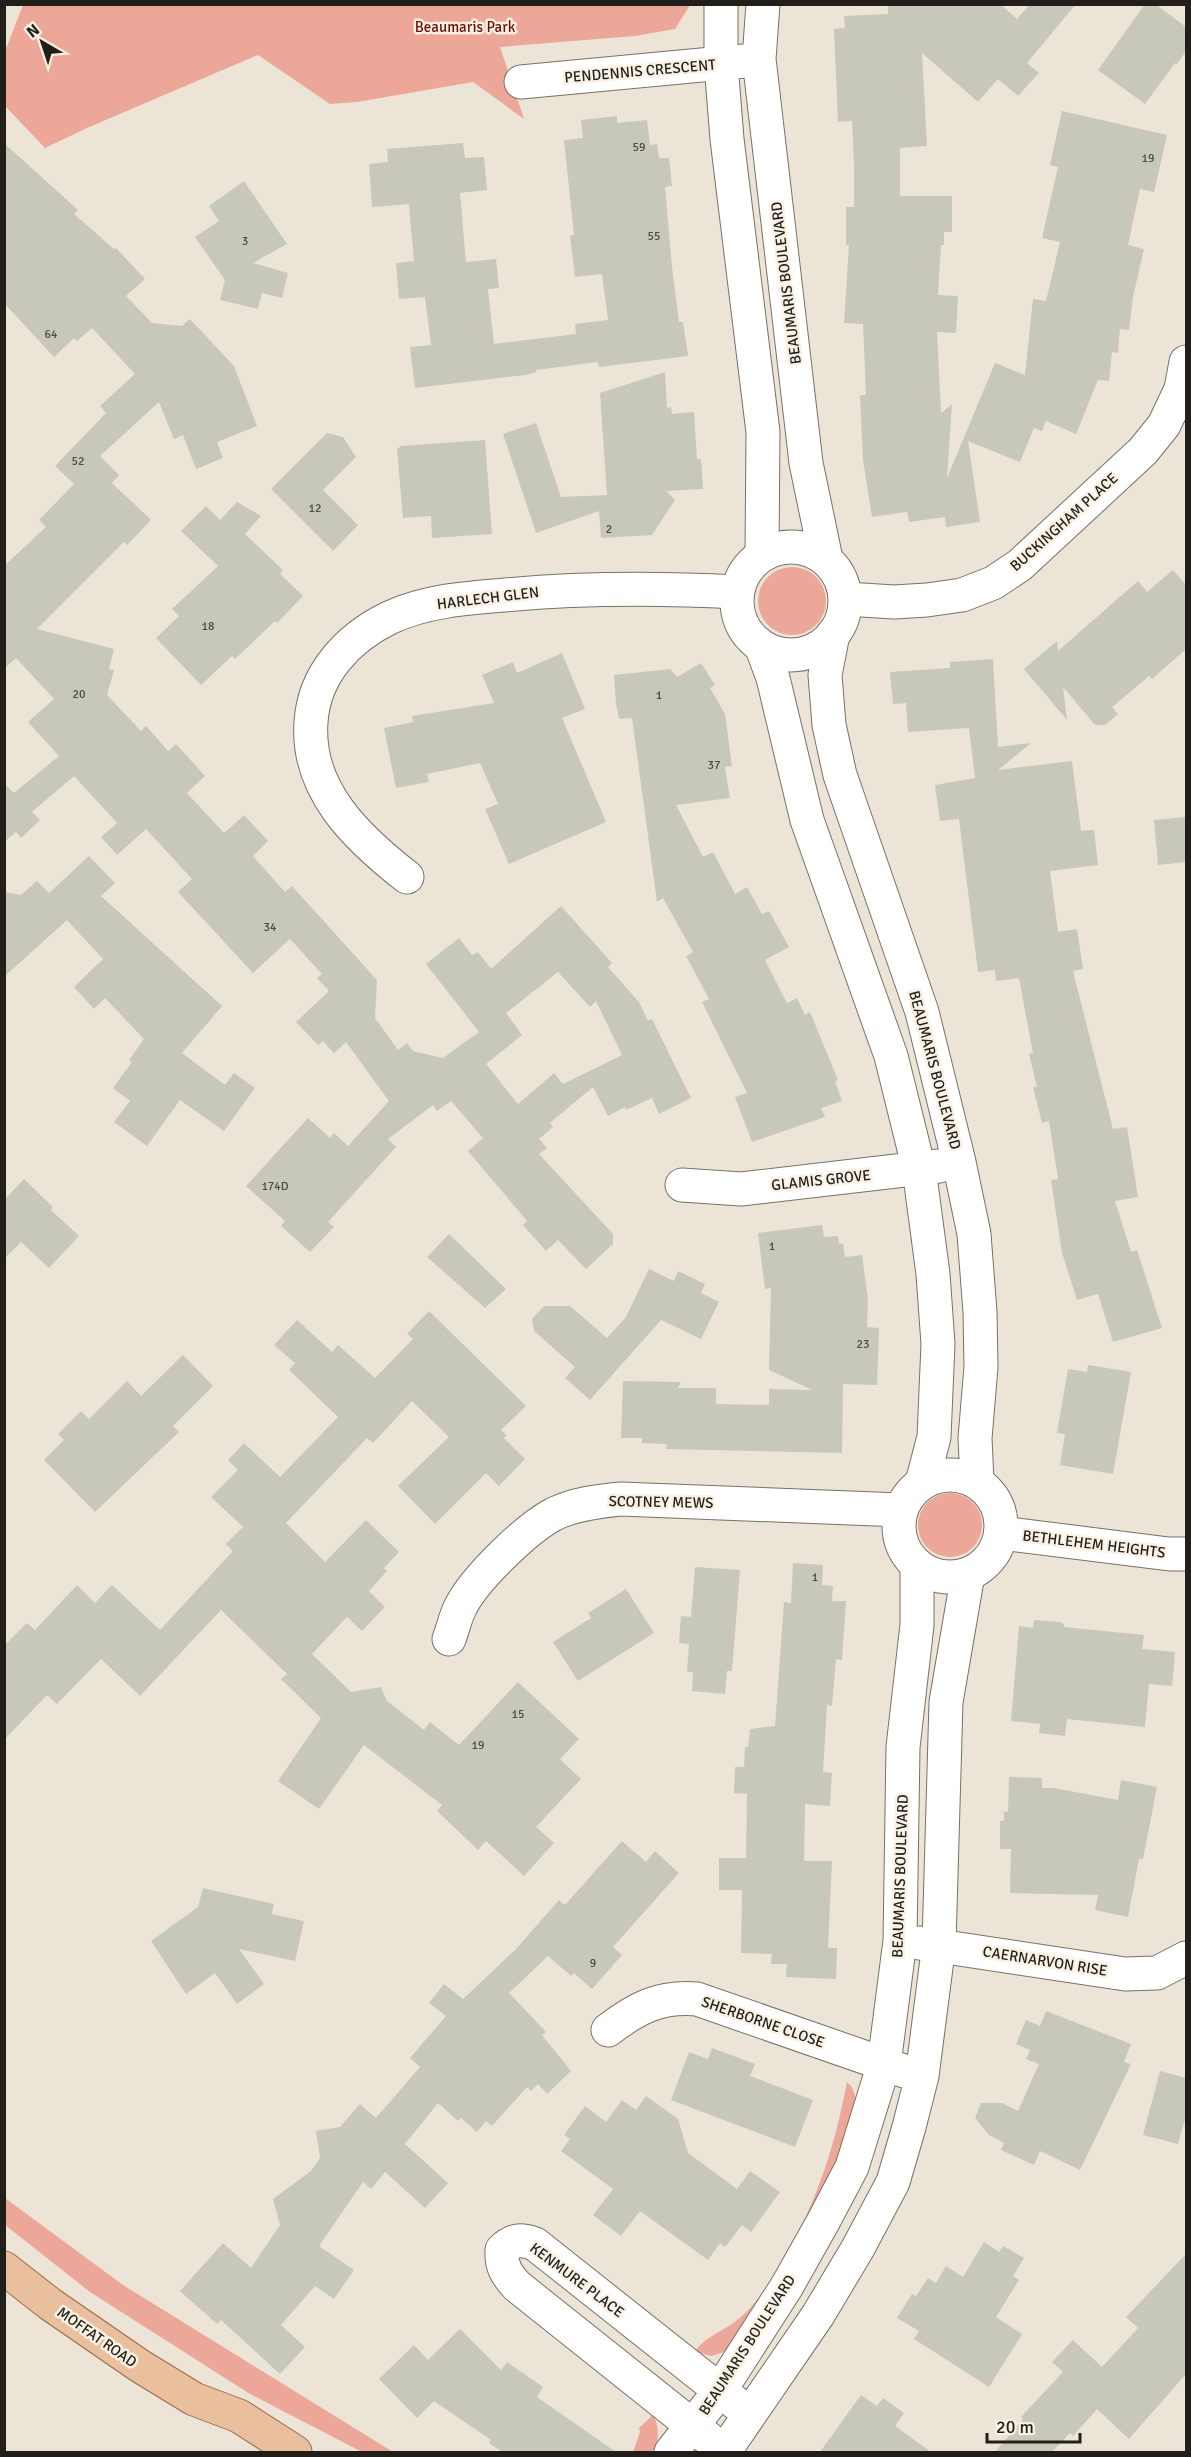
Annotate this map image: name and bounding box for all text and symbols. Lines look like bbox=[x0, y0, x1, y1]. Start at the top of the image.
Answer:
north arrow bbox=[12, 12, 72, 72]
park label: Beaumaris Park bbox=[415, 18, 516, 36]
text: N bbox=[23, 20, 44, 42]
street label: PENDENNIS CRESCENT bbox=[564, 55, 717, 87]
house number: 59 bbox=[633, 140, 645, 155]
house number: 19 bbox=[1142, 151, 1154, 166]
street label: BEAUMARIS BOULEVARD bbox=[767, 201, 805, 365]
house number: 55 bbox=[648, 229, 660, 244]
house number: 3 bbox=[242, 234, 248, 249]
house number: 64 bbox=[45, 327, 58, 342]
house number: 52 bbox=[72, 454, 84, 469]
street label: BUCKINGHAM PLACE bbox=[1006, 469, 1122, 575]
house number: 12 bbox=[309, 501, 321, 516]
house number: 2 bbox=[606, 522, 612, 537]
street label: HARLECH GLEN bbox=[436, 583, 540, 613]
house number: 18 bbox=[202, 619, 214, 634]
house number: 20 bbox=[73, 687, 85, 702]
house number: 1 bbox=[656, 688, 662, 703]
house number: 37 bbox=[708, 758, 720, 773]
house number: 34 bbox=[264, 920, 277, 935]
street label: BEAUMARIS BOULEVARD bbox=[905, 989, 965, 1151]
street label: GLAMIS GROVE bbox=[770, 1166, 872, 1194]
house number: 174D bbox=[261, 1179, 289, 1194]
house number: 1 bbox=[769, 1239, 775, 1254]
house number: 23 bbox=[857, 1337, 869, 1352]
street label: SCOTNEY MEWS bbox=[608, 1492, 714, 1512]
street label: BETHLEHEM HEIGHTS bbox=[1022, 1526, 1166, 1562]
house number: 1 bbox=[812, 1570, 818, 1585]
house number: 15 bbox=[512, 1707, 524, 1722]
house number: 19 bbox=[472, 1738, 484, 1753]
street label: BEAUMARIS BOULEVARD bbox=[888, 1794, 912, 1958]
street label: CAERNARVON RISE bbox=[981, 1942, 1109, 1980]
house number: 9 bbox=[590, 1956, 596, 1971]
street label: SHERBORNE CLOSE bbox=[699, 1992, 827, 2052]
street label: KENMURE PLACE bbox=[526, 2239, 628, 2321]
street label: BEAUMARIS BOULEVARD bbox=[695, 2271, 799, 2419]
street label: MOFFAT ROAD bbox=[54, 2303, 140, 2371]
scale bar bbox=[987, 2406, 1080, 2444]
text: 20 m bbox=[996, 2416, 1034, 2438]

